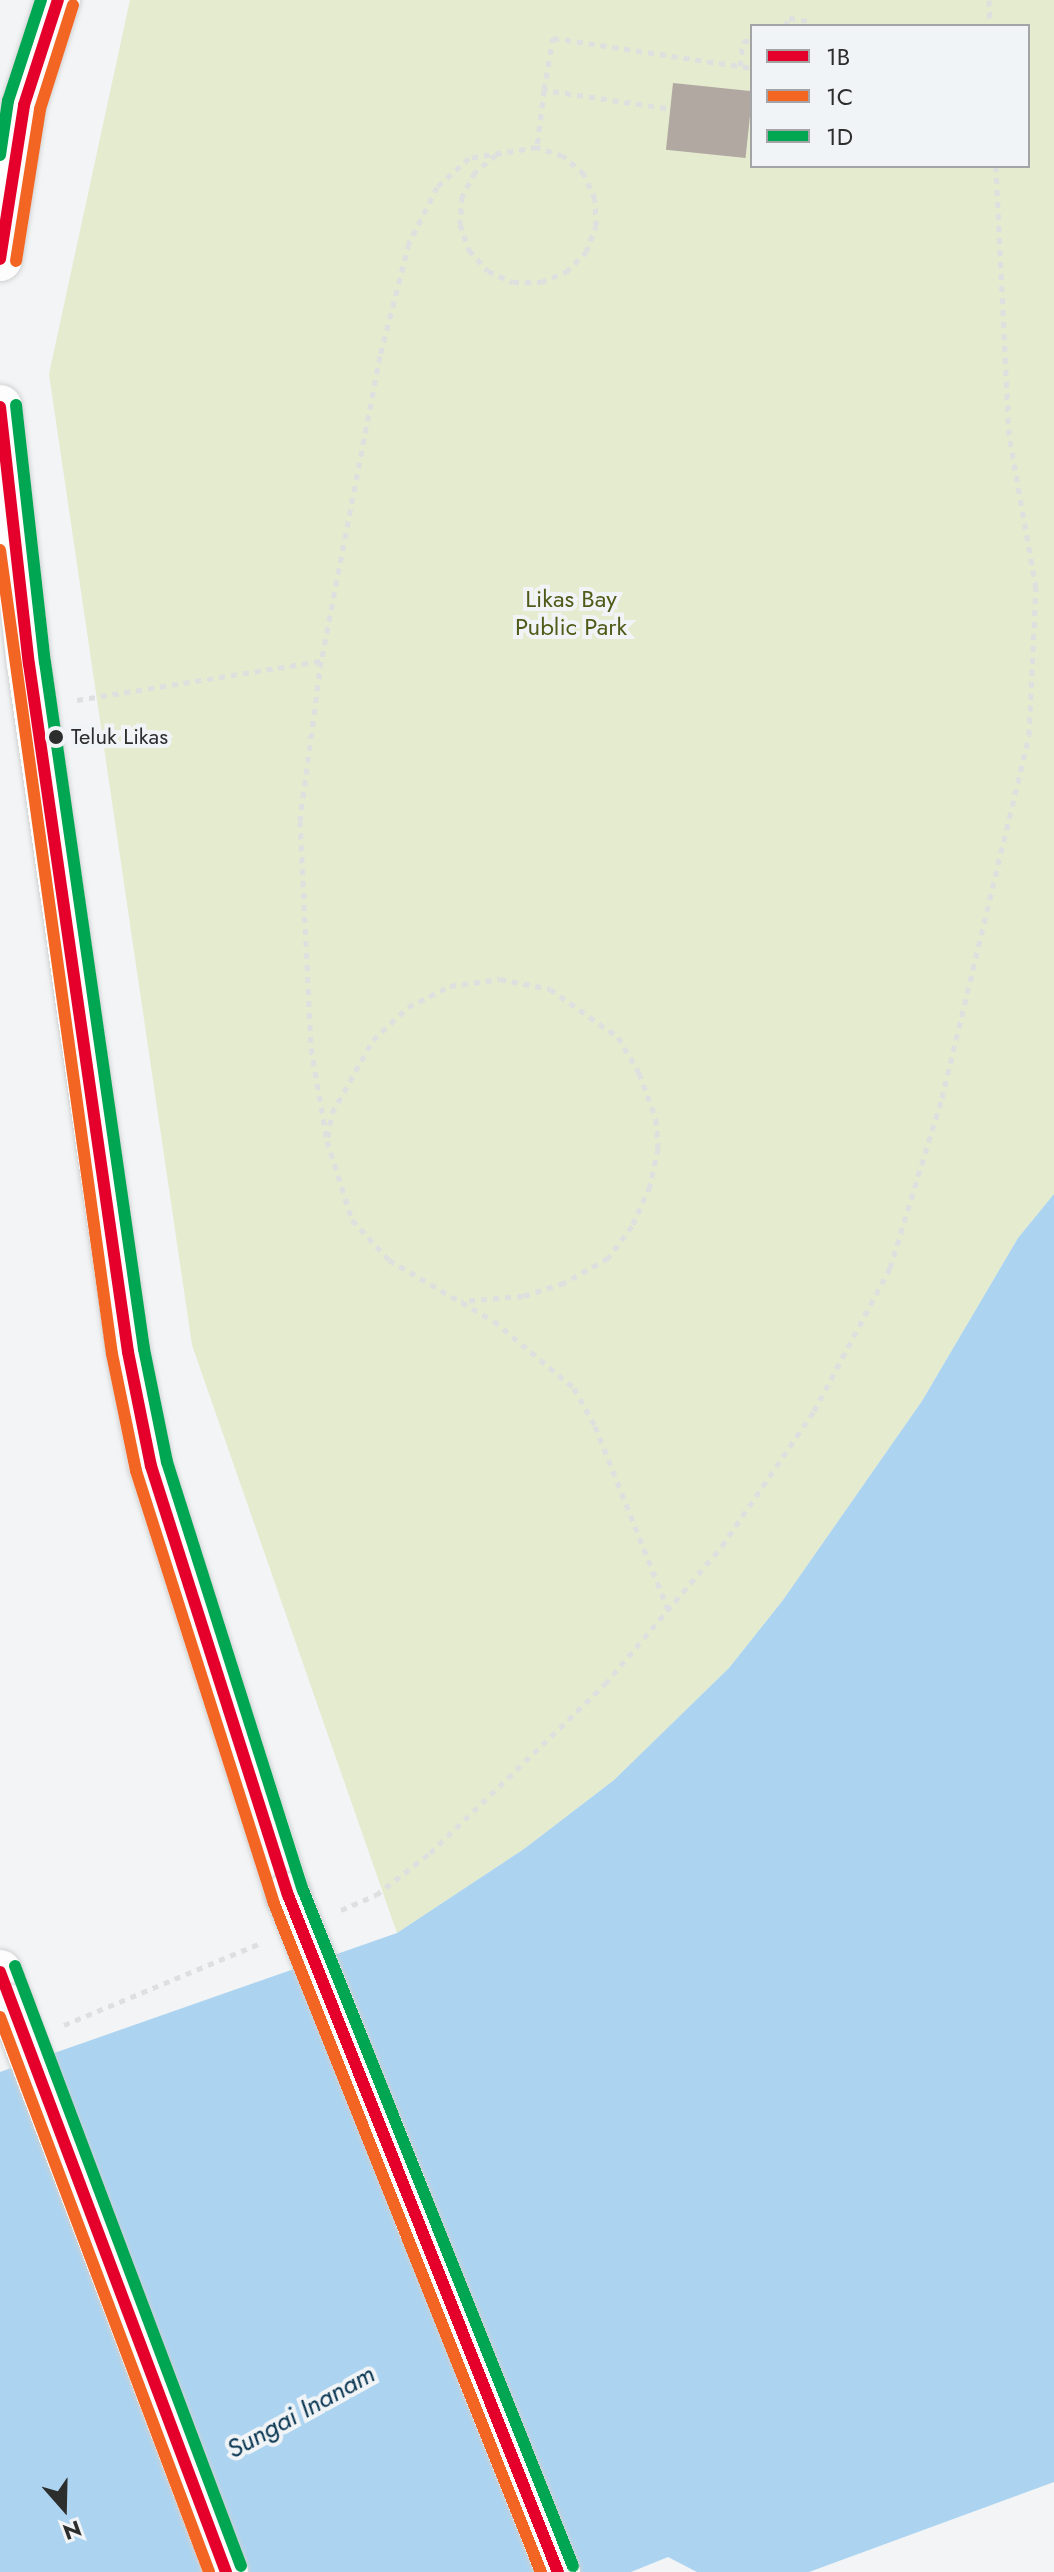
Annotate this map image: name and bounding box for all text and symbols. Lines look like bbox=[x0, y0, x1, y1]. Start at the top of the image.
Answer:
legend bbox=[750, 24, 1030, 168]
text: 1B bbox=[826, 39, 850, 74]
text: 1C bbox=[826, 79, 853, 114]
text: 1D bbox=[826, 119, 853, 154]
park label: Likas Bay Public Park bbox=[515, 585, 627, 641]
place label: Teluk Likas bbox=[71, 724, 168, 750]
marker: Teluk Likas bbox=[48, 729, 64, 745]
water label: Sungai Inanam bbox=[221, 2358, 381, 2466]
north arrow bbox=[24, 2468, 104, 2548]
text: N bbox=[59, 2513, 86, 2549]

